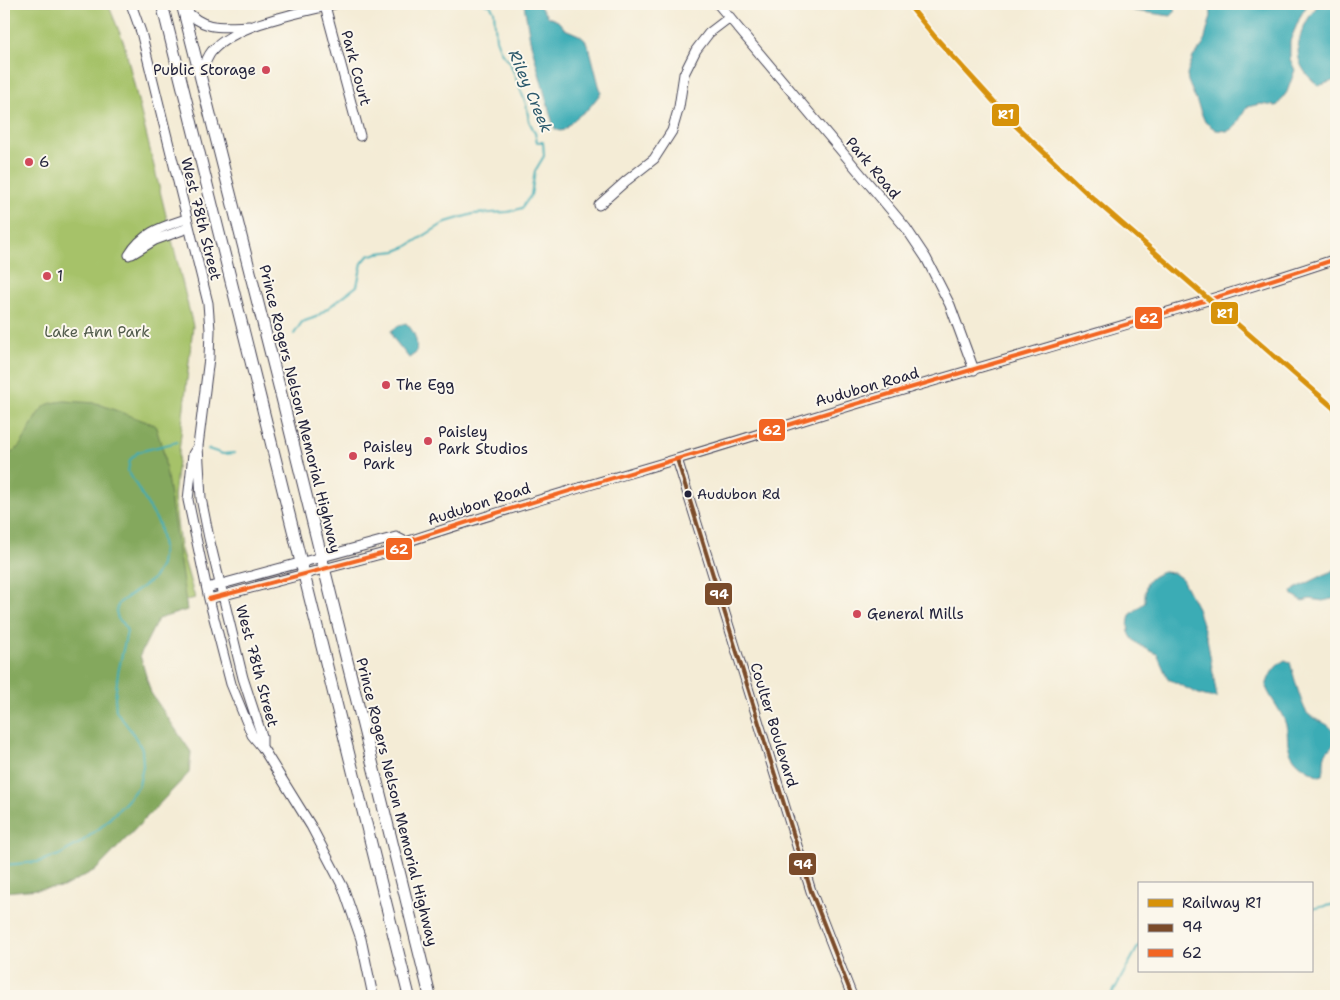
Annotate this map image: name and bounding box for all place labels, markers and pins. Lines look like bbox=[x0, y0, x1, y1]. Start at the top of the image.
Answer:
place label: Public Storage bbox=[153, 60, 256, 80]
marker: Public Storage bbox=[260, 64, 272, 76]
place label: 6 bbox=[39, 152, 50, 172]
marker: 6 bbox=[23, 156, 35, 168]
place label: 1 bbox=[57, 266, 63, 286]
marker: 1 bbox=[41, 270, 53, 282]
place label: The Egg bbox=[396, 375, 455, 395]
marker: The Egg bbox=[380, 379, 392, 391]
place label: Paisley Park Studios bbox=[438, 422, 528, 459]
marker: Paisley Park Studios bbox=[422, 435, 434, 447]
place label: Paisley Park bbox=[363, 437, 413, 474]
marker: Paisley Park bbox=[347, 450, 359, 462]
place label: Audubon Rd bbox=[697, 485, 780, 503]
marker: Audubon Rd bbox=[683, 489, 693, 499]
place label: General Mills bbox=[867, 604, 964, 624]
marker: General Mills bbox=[851, 608, 863, 620]

